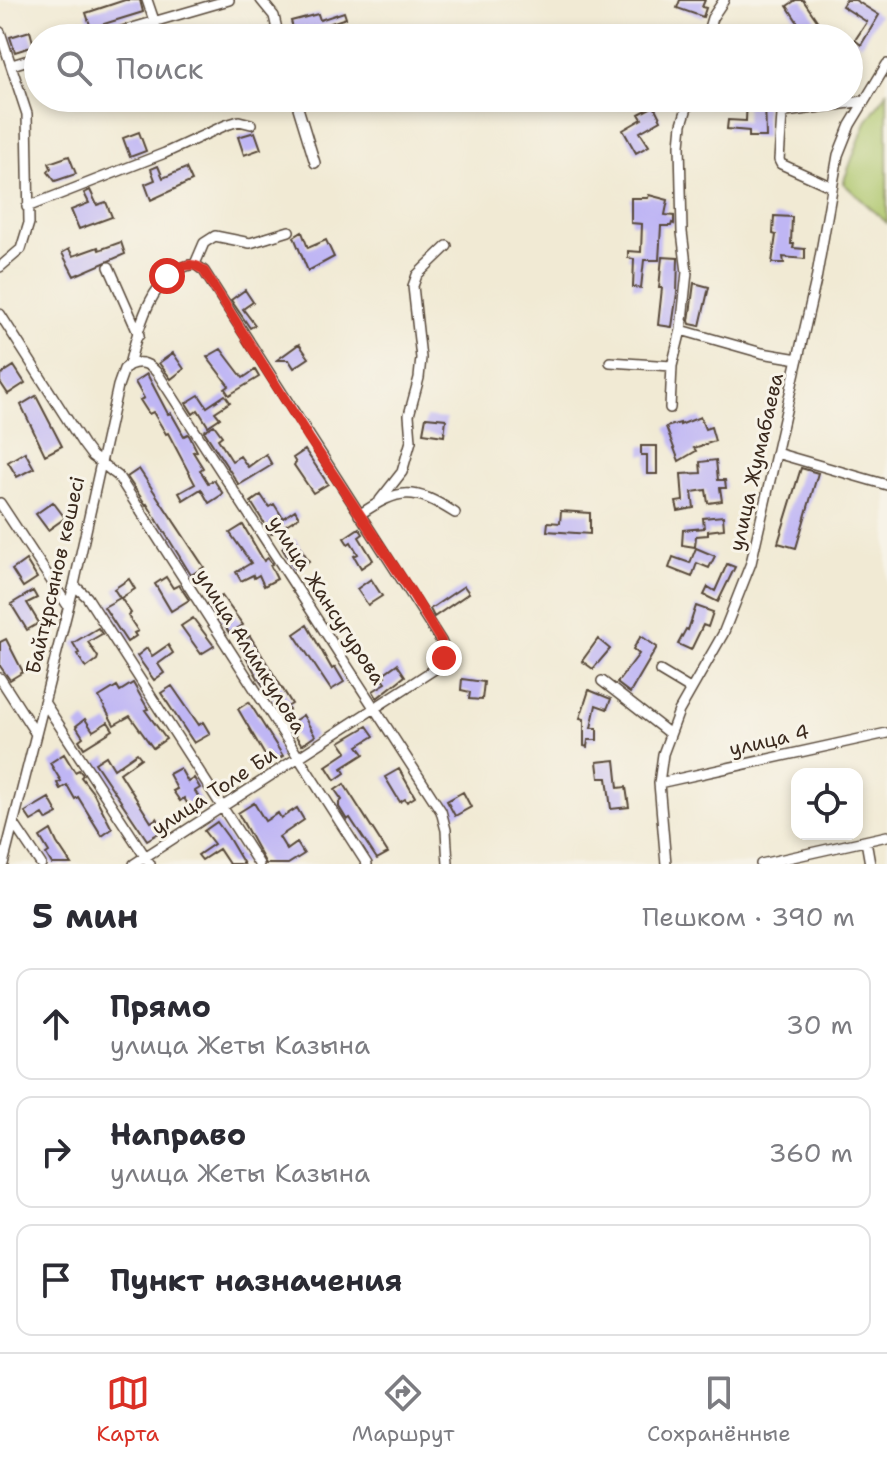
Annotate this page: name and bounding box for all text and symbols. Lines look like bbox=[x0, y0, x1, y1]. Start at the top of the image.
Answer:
search box bbox=[24, 24, 863, 112]
icon: search bbox=[52, 46, 96, 90]
text: Поиск bbox=[116, 48, 204, 89]
route start bbox=[149, 258, 185, 294]
street label: улица Жумабаева bbox=[723, 370, 789, 554]
street label: Байтұрсынов көшесі bbox=[20, 474, 90, 676]
street label: улица Жансугурова bbox=[263, 511, 392, 690]
street label: улица Алимкулова bbox=[190, 564, 313, 739]
route end bbox=[426, 640, 462, 676]
street label: улица 4 bbox=[727, 718, 811, 762]
street label: улица Толе Би bbox=[146, 741, 282, 841]
map controls bbox=[791, 768, 863, 840]
button: locate bbox=[791, 768, 863, 840]
text: 5 мин bbox=[32, 893, 139, 939]
text: Пешком · 390 m bbox=[642, 899, 855, 934]
text: Прямо bbox=[110, 986, 211, 1027]
icon: ahead bbox=[34, 1002, 78, 1046]
text: 30 m bbox=[786, 1007, 853, 1042]
text: улица Жеты Казына bbox=[110, 1027, 370, 1062]
text: Направо bbox=[110, 1114, 246, 1155]
icon: right bbox=[34, 1130, 78, 1174]
text: 360 m bbox=[768, 1135, 853, 1170]
text: улица Жеты Казына bbox=[110, 1155, 370, 1190]
icon: arrive bbox=[34, 1258, 78, 1302]
text: Пункт назначения bbox=[110, 1260, 402, 1301]
tab: Карта bbox=[96, 1371, 159, 1448]
tab: Маршрут bbox=[352, 1371, 454, 1448]
tab: Сохранённые bbox=[647, 1371, 791, 1448]

